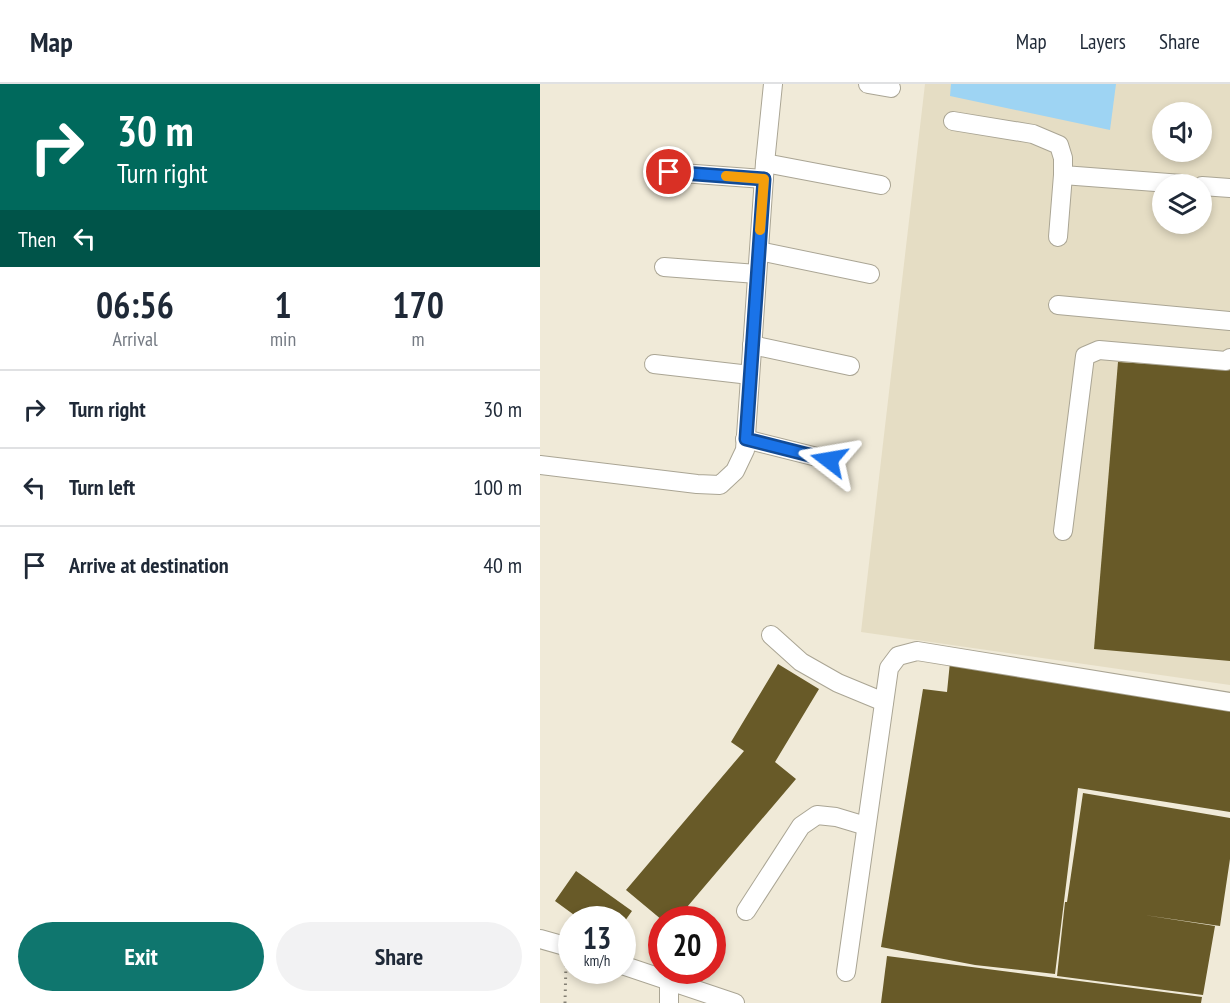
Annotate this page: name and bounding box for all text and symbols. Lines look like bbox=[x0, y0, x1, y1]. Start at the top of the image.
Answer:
text: Map bbox=[30, 23, 73, 60]
text: Map bbox=[1016, 28, 1047, 55]
text: Layers bbox=[1080, 28, 1126, 55]
text: Share bbox=[1159, 28, 1200, 55]
map controls bbox=[1152, 102, 1212, 234]
button: sound bbox=[1152, 102, 1212, 162]
text: 30 m bbox=[117, 103, 194, 158]
icon: right bbox=[18, 108, 96, 186]
pin bbox=[643, 146, 694, 197]
icon: arrive bbox=[652, 155, 685, 188]
text: Turn right bbox=[117, 156, 208, 190]
button: layers bbox=[1152, 174, 1212, 234]
icon: left bbox=[68, 222, 101, 255]
text: Then bbox=[18, 225, 56, 253]
text: 06:56 bbox=[96, 281, 174, 328]
text: 1 bbox=[274, 281, 292, 328]
text: 170 bbox=[392, 281, 444, 328]
text: Arrival bbox=[112, 326, 158, 352]
text: min bbox=[270, 326, 296, 352]
text: m bbox=[412, 326, 425, 352]
icon: right bbox=[18, 393, 51, 426]
text: Turn right bbox=[69, 395, 146, 423]
text: 30 m bbox=[483, 395, 522, 423]
position arrow bbox=[797, 428, 861, 492]
icon: left bbox=[18, 471, 51, 504]
text: Turn left bbox=[69, 473, 135, 501]
text: 100 m bbox=[473, 473, 522, 501]
icon: arrive bbox=[18, 549, 51, 582]
text: Arrive at destination bbox=[69, 551, 229, 579]
text: 40 m bbox=[483, 551, 522, 579]
speed limit sign: 20 bbox=[648, 906, 726, 984]
text: 13 bbox=[583, 918, 611, 957]
button: Exit bbox=[18, 922, 264, 991]
button: Share bbox=[276, 922, 522, 991]
text: km/h bbox=[584, 951, 610, 970]

